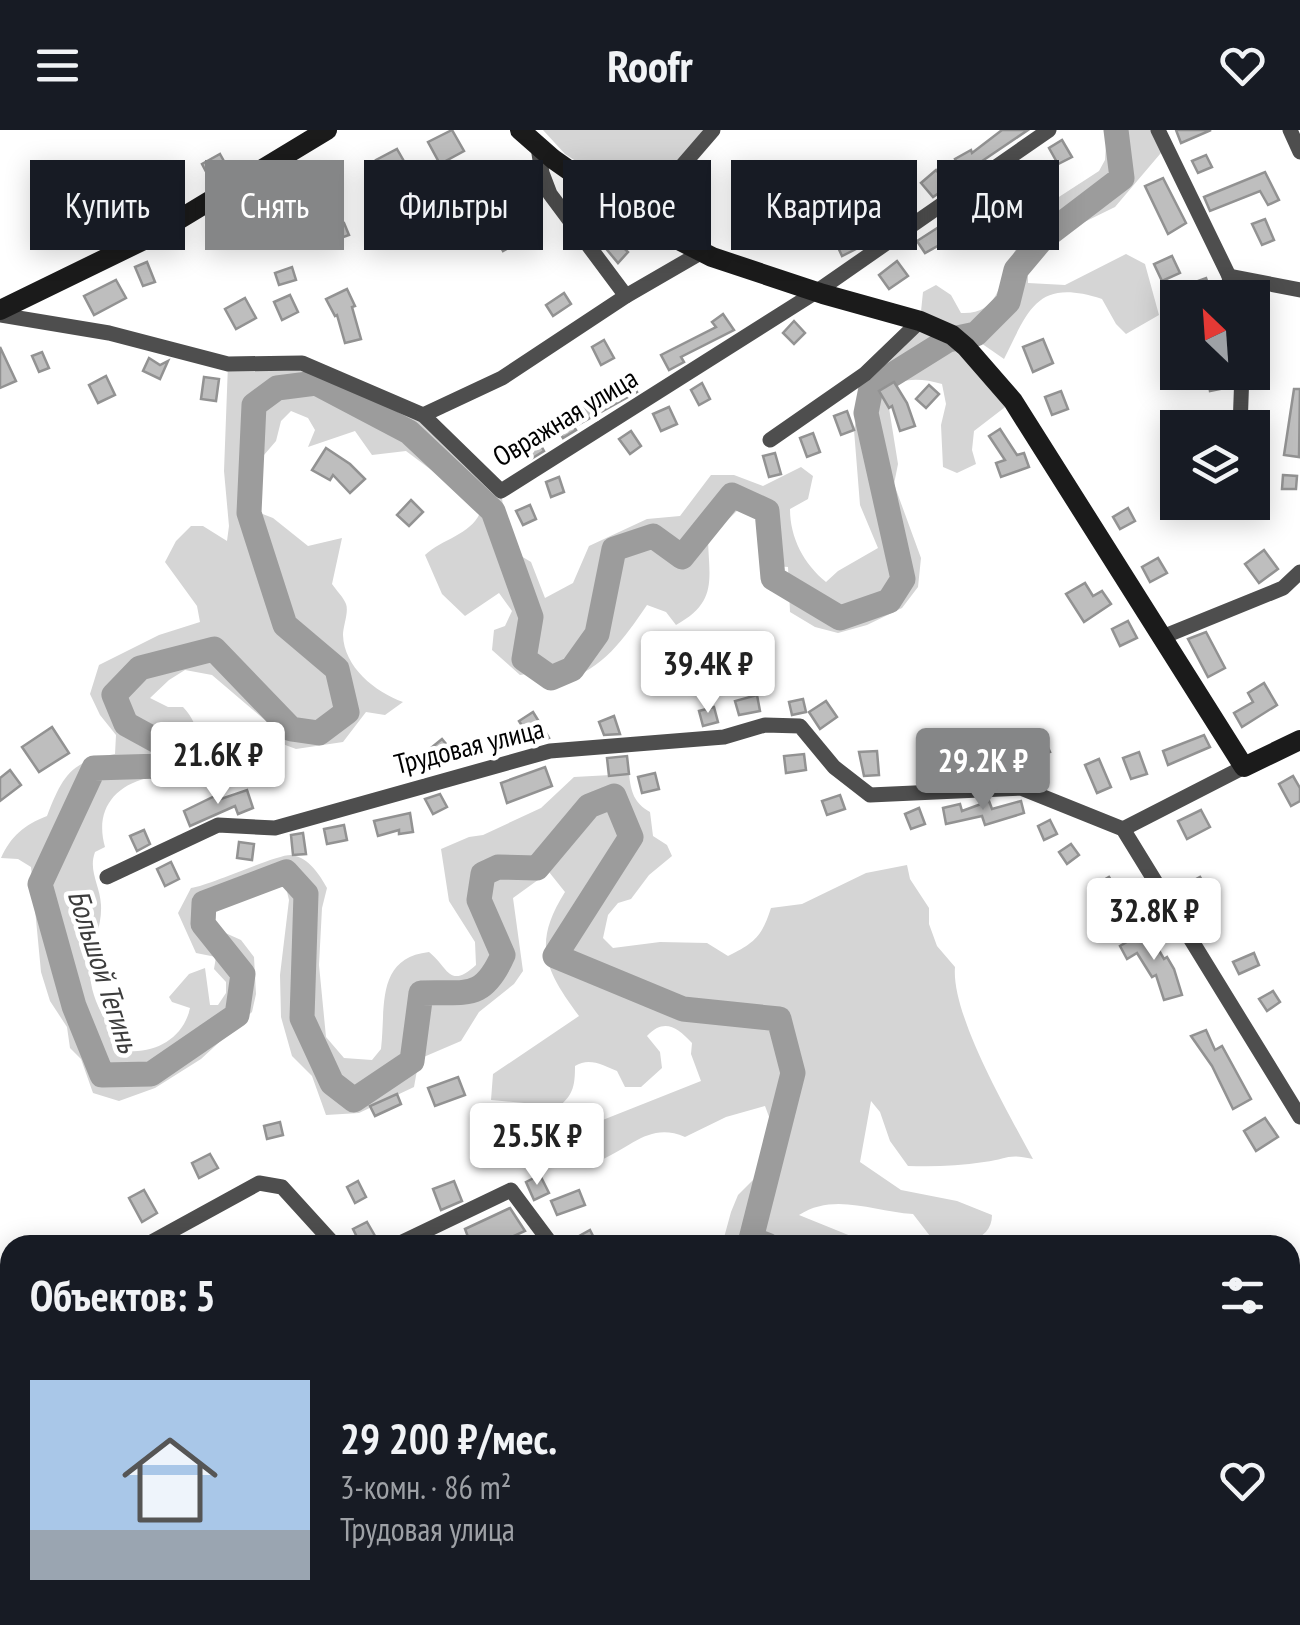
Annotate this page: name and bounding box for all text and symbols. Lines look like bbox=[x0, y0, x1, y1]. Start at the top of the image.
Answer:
text: Roofr bbox=[607, 36, 693, 94]
icon: menu bbox=[30, 38, 85, 93]
icon: heart bbox=[1215, 38, 1270, 93]
chip: Купить bbox=[30, 160, 185, 250]
chip: Снять bbox=[205, 160, 344, 250]
chip: Фильтры bbox=[364, 160, 543, 250]
chip: Новое bbox=[563, 160, 711, 250]
chip: Квартира bbox=[731, 160, 917, 250]
chip: Дом bbox=[937, 160, 1059, 250]
north arrow bbox=[1160, 280, 1270, 390]
map controls bbox=[1160, 280, 1270, 520]
street label: Овражная улица bbox=[486, 359, 644, 474]
button: layers bbox=[1160, 410, 1270, 520]
pin: 39.4K ₽ bbox=[616, 631, 800, 716]
text: 39.4K ₽ bbox=[663, 642, 753, 684]
street label: Трудовая улица bbox=[390, 709, 548, 782]
pin: 21.6K ₽ bbox=[126, 722, 310, 807]
pin: 29.2K ₽ bbox=[891, 728, 1075, 813]
text: 21.6K ₽ bbox=[173, 733, 263, 775]
text: 29.2K ₽ bbox=[938, 739, 1028, 781]
pin: 32.8K ₽ bbox=[1062, 878, 1246, 963]
water label: Большой Тегинь bbox=[60, 884, 150, 1058]
text: 32.8K ₽ bbox=[1109, 889, 1199, 931]
pin: 25.5K ₽ bbox=[445, 1103, 629, 1188]
text: 25.5K ₽ bbox=[492, 1114, 582, 1156]
text: Объектов: 5 bbox=[30, 1268, 216, 1323]
icon: filters bbox=[1215, 1268, 1270, 1323]
text: 29 200 ₽/мес. bbox=[340, 1411, 557, 1466]
icon: home bbox=[110, 1420, 230, 1540]
icon: heart bbox=[1215, 1453, 1270, 1508]
text: 3-комн. · 86 m² bbox=[340, 1466, 511, 1508]
text: Трудовая улица bbox=[340, 1508, 515, 1550]

